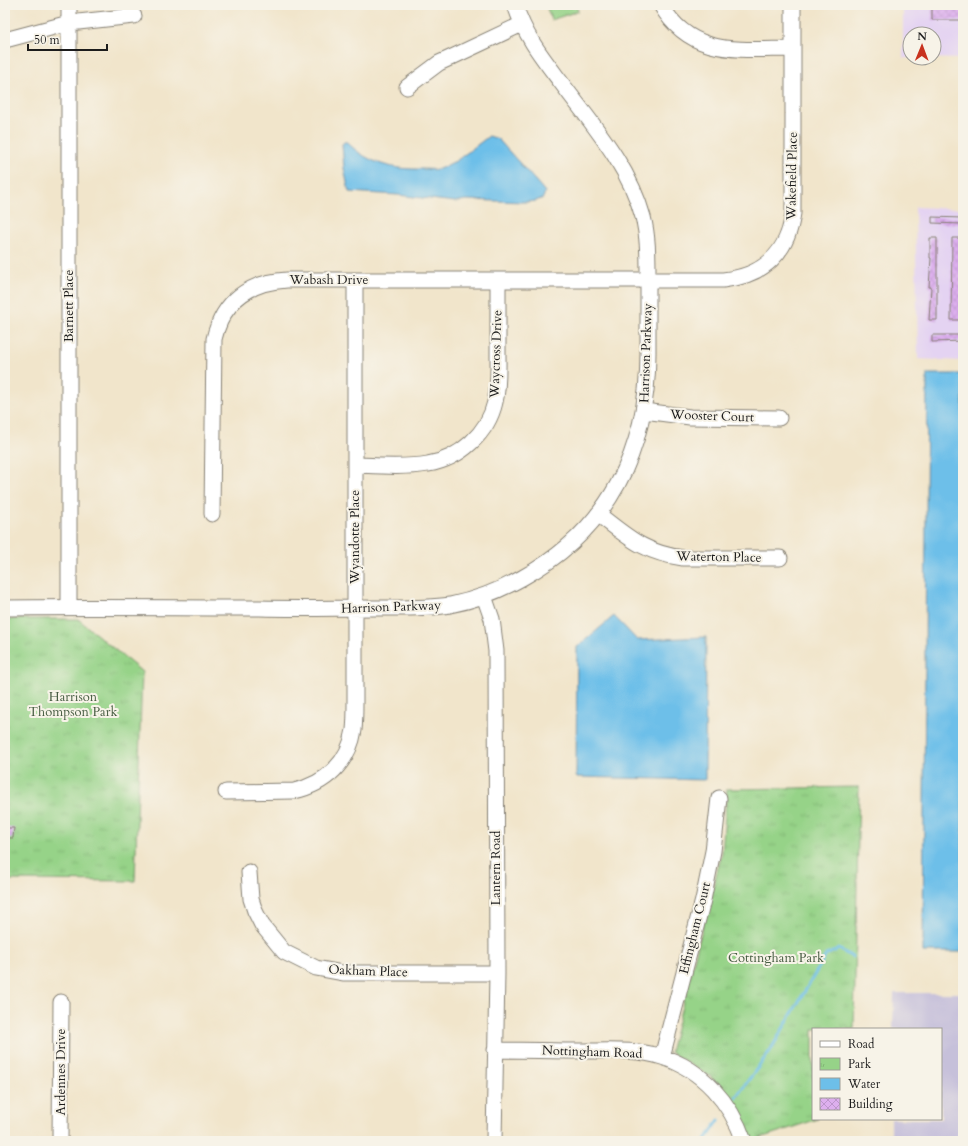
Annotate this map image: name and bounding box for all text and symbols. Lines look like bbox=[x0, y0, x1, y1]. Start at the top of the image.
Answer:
scale bar bbox=[28, 26, 107, 52]
north arrow bbox=[902, 26, 942, 66]
text: N bbox=[917, 29, 928, 44]
text: 50 m bbox=[34, 32, 61, 48]
street label: Wakefield Place bbox=[782, 132, 802, 221]
street label: Barnett Place bbox=[60, 270, 78, 342]
street label: Wabash Drive bbox=[289, 271, 369, 289]
street label: Harrison Parkway bbox=[635, 303, 657, 403]
street label: Waycross Drive bbox=[485, 310, 507, 399]
street label: Wooster Court bbox=[669, 406, 754, 426]
street label: Wyandotte Place bbox=[346, 490, 364, 585]
street label: Waterton Place bbox=[675, 547, 762, 567]
street label: Harrison Parkway bbox=[341, 596, 441, 618]
park label: Harrison Thompson Park bbox=[29, 688, 117, 721]
street label: Lantern Road bbox=[487, 830, 505, 906]
street label: Effingham Court bbox=[675, 880, 715, 976]
park label: Cottingham Park bbox=[728, 949, 824, 967]
street label: Oakham Place bbox=[328, 961, 408, 981]
legend bbox=[812, 1028, 942, 1120]
street label: Ardennes Drive bbox=[52, 1029, 70, 1115]
text: Road bbox=[848, 1036, 875, 1052]
street label: Nottingham Road bbox=[541, 1041, 643, 1063]
text: Park bbox=[848, 1056, 872, 1072]
text: Water bbox=[847, 1076, 881, 1092]
text: Building bbox=[848, 1096, 893, 1112]

